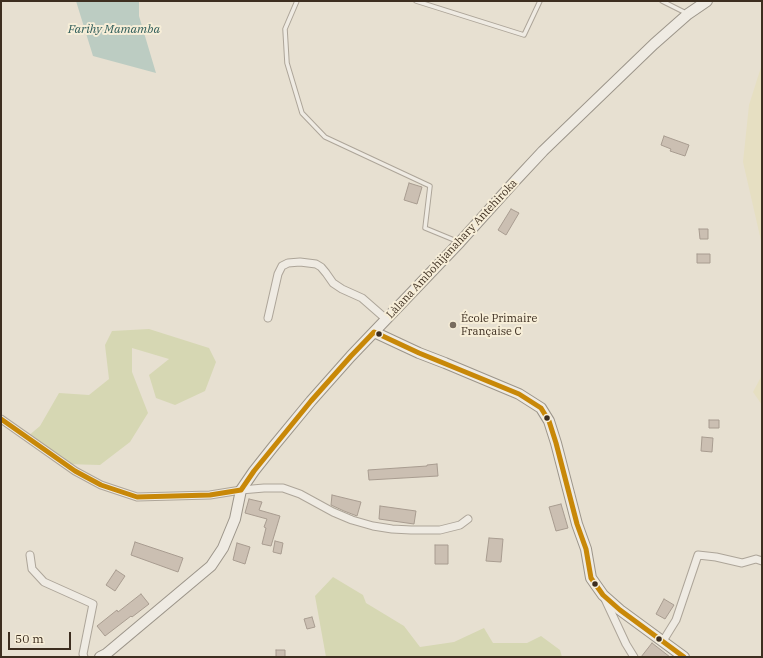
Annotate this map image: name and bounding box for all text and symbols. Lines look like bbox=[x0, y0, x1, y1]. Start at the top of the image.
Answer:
water label: Farihy Mamamba bbox=[68, 23, 160, 37]
street label: Làlana Ambohijanahary Antehiroka bbox=[384, 177, 520, 321]
place label: École Primaire Française C bbox=[461, 312, 537, 338]
marker: École Primaire Française C bbox=[448, 320, 458, 330]
unlabelled marker bbox=[374, 329, 384, 339]
unlabelled marker bbox=[542, 413, 552, 423]
unlabelled marker bbox=[590, 579, 600, 589]
scale bar bbox=[10, 624, 73, 650]
text: 50 m bbox=[15, 631, 44, 646]
unlabelled marker bbox=[654, 634, 664, 644]

